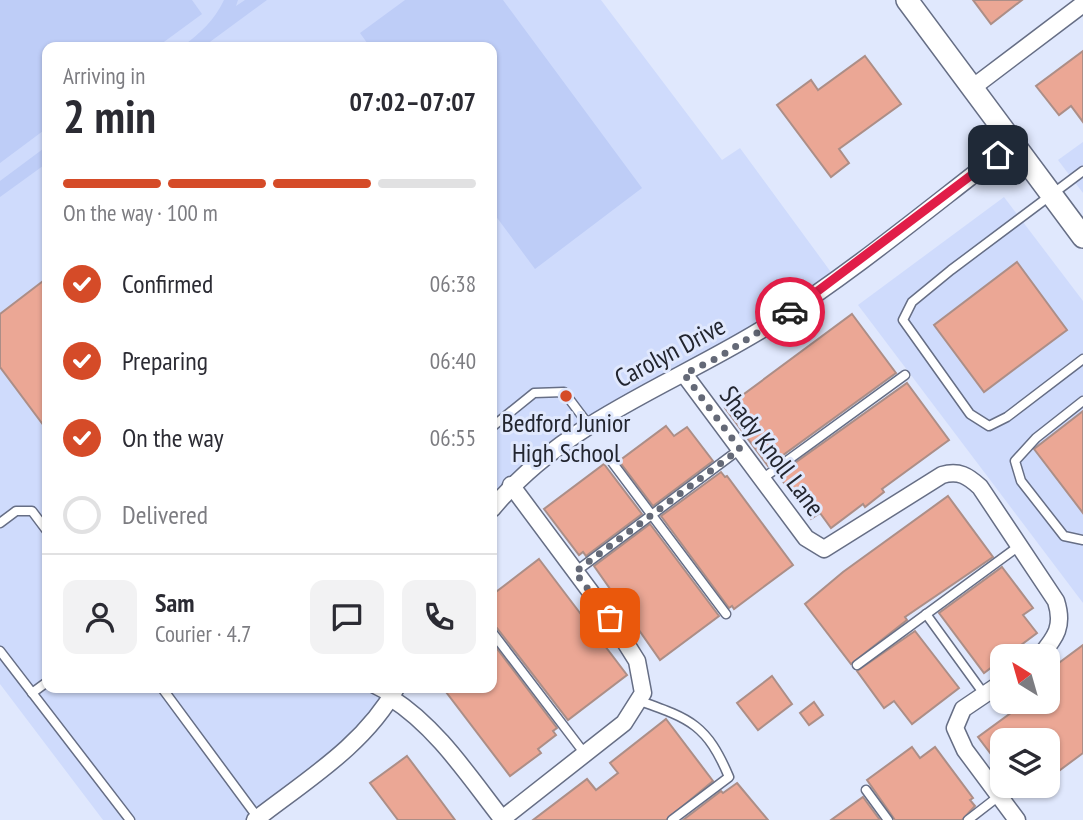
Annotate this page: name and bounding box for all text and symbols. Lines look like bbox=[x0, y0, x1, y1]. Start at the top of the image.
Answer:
text: Arriving in bbox=[63, 61, 145, 90]
text: 07:02–07:07 bbox=[349, 85, 476, 118]
text: 2 min bbox=[63, 86, 156, 146]
pin bbox=[968, 125, 1028, 185]
icon: home bbox=[979, 136, 1017, 174]
text: On the way · 100 m bbox=[63, 198, 218, 227]
icon: check bbox=[63, 265, 101, 303]
text: Confirmed bbox=[122, 267, 213, 300]
text: 06:38 bbox=[430, 269, 476, 298]
courier bbox=[755, 277, 825, 347]
icon: car bbox=[771, 293, 809, 331]
street label: Carolyn Drive bbox=[609, 309, 731, 394]
icon: check bbox=[63, 342, 101, 380]
text: Preparing bbox=[122, 344, 208, 377]
text: 06:40 bbox=[430, 346, 476, 375]
street label: Shady Knoll Lane bbox=[713, 379, 832, 522]
marker: Bedford Junior High School bbox=[558, 388, 574, 404]
place label: Bedford Junior High School bbox=[502, 406, 630, 469]
icon: check bbox=[63, 419, 101, 457]
text: On the way bbox=[122, 421, 224, 454]
text: 06:55 bbox=[430, 423, 476, 452]
text: Delivered bbox=[122, 498, 208, 531]
button: person bbox=[63, 580, 137, 654]
button: chat bbox=[310, 580, 384, 654]
button: phone bbox=[402, 580, 476, 654]
text: Sam bbox=[155, 586, 194, 619]
pin bbox=[580, 588, 640, 648]
icon: bag bbox=[591, 599, 629, 637]
text: Courier · 4.7 bbox=[155, 619, 251, 648]
north arrow bbox=[990, 644, 1060, 714]
map controls bbox=[990, 644, 1060, 798]
button: layers bbox=[990, 728, 1060, 798]

